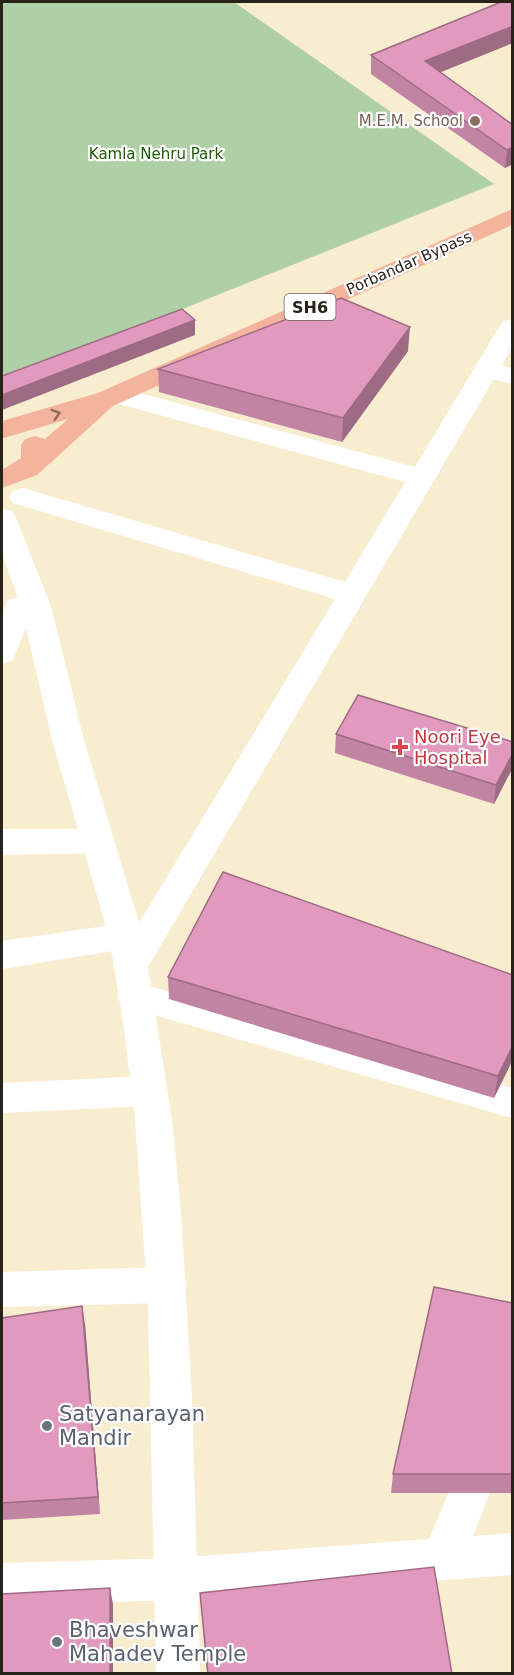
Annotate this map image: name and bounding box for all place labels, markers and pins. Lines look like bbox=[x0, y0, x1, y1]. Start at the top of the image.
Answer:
place label: M.E.M. School bbox=[359, 112, 463, 130]
marker: M.E.M. School bbox=[468, 114, 482, 128]
place label: Noori Eye Hospital bbox=[414, 726, 501, 768]
marker: Noori Eye Hospital bbox=[391, 738, 409, 756]
place label: Satyanarayan Mandir bbox=[59, 1402, 205, 1450]
marker: Satyanarayan Mandir bbox=[40, 1419, 54, 1433]
place label: Bhaveshwar Mahadev Temple bbox=[69, 1618, 246, 1666]
marker: Bhaveshwar Mahadev Temple bbox=[50, 1635, 64, 1649]

